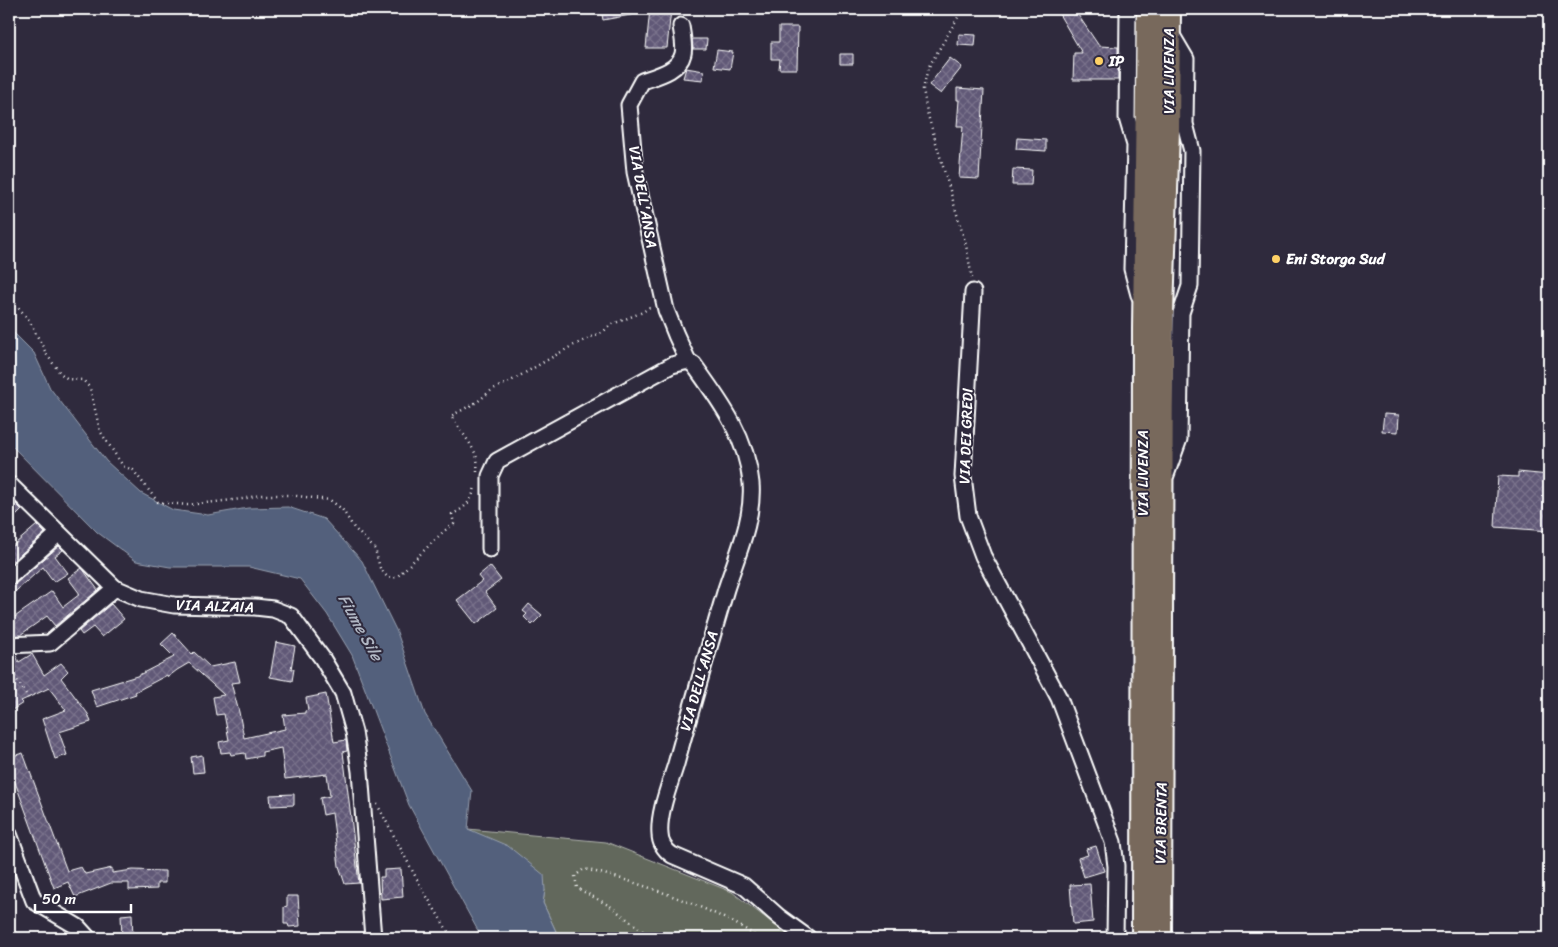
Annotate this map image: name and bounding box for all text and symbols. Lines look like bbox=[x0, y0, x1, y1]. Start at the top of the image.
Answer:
street label: VIA LIVENZA bbox=[1156, 28, 1182, 114]
place label: IP bbox=[1108, 48, 1125, 74]
marker: IP bbox=[1093, 55, 1105, 67]
street label: VIA DELL'ANSA bbox=[621, 144, 665, 250]
place label: Eni Storga Sud bbox=[1286, 246, 1386, 272]
marker: Eni Storga Sud bbox=[1270, 253, 1282, 265]
street label: VIA DEI GREDI bbox=[951, 387, 981, 484]
street label: VIA LIVENZA bbox=[1130, 430, 1156, 516]
water label: Fiume Sile bbox=[330, 588, 392, 668]
street label: VIA ALZAIA bbox=[176, 592, 254, 620]
street label: VIA DELL'ANSA bbox=[672, 628, 726, 734]
street label: VIA BRENTA bbox=[1147, 782, 1175, 864]
scale bar bbox=[35, 882, 131, 914]
text: 50 m bbox=[42, 886, 77, 912]

